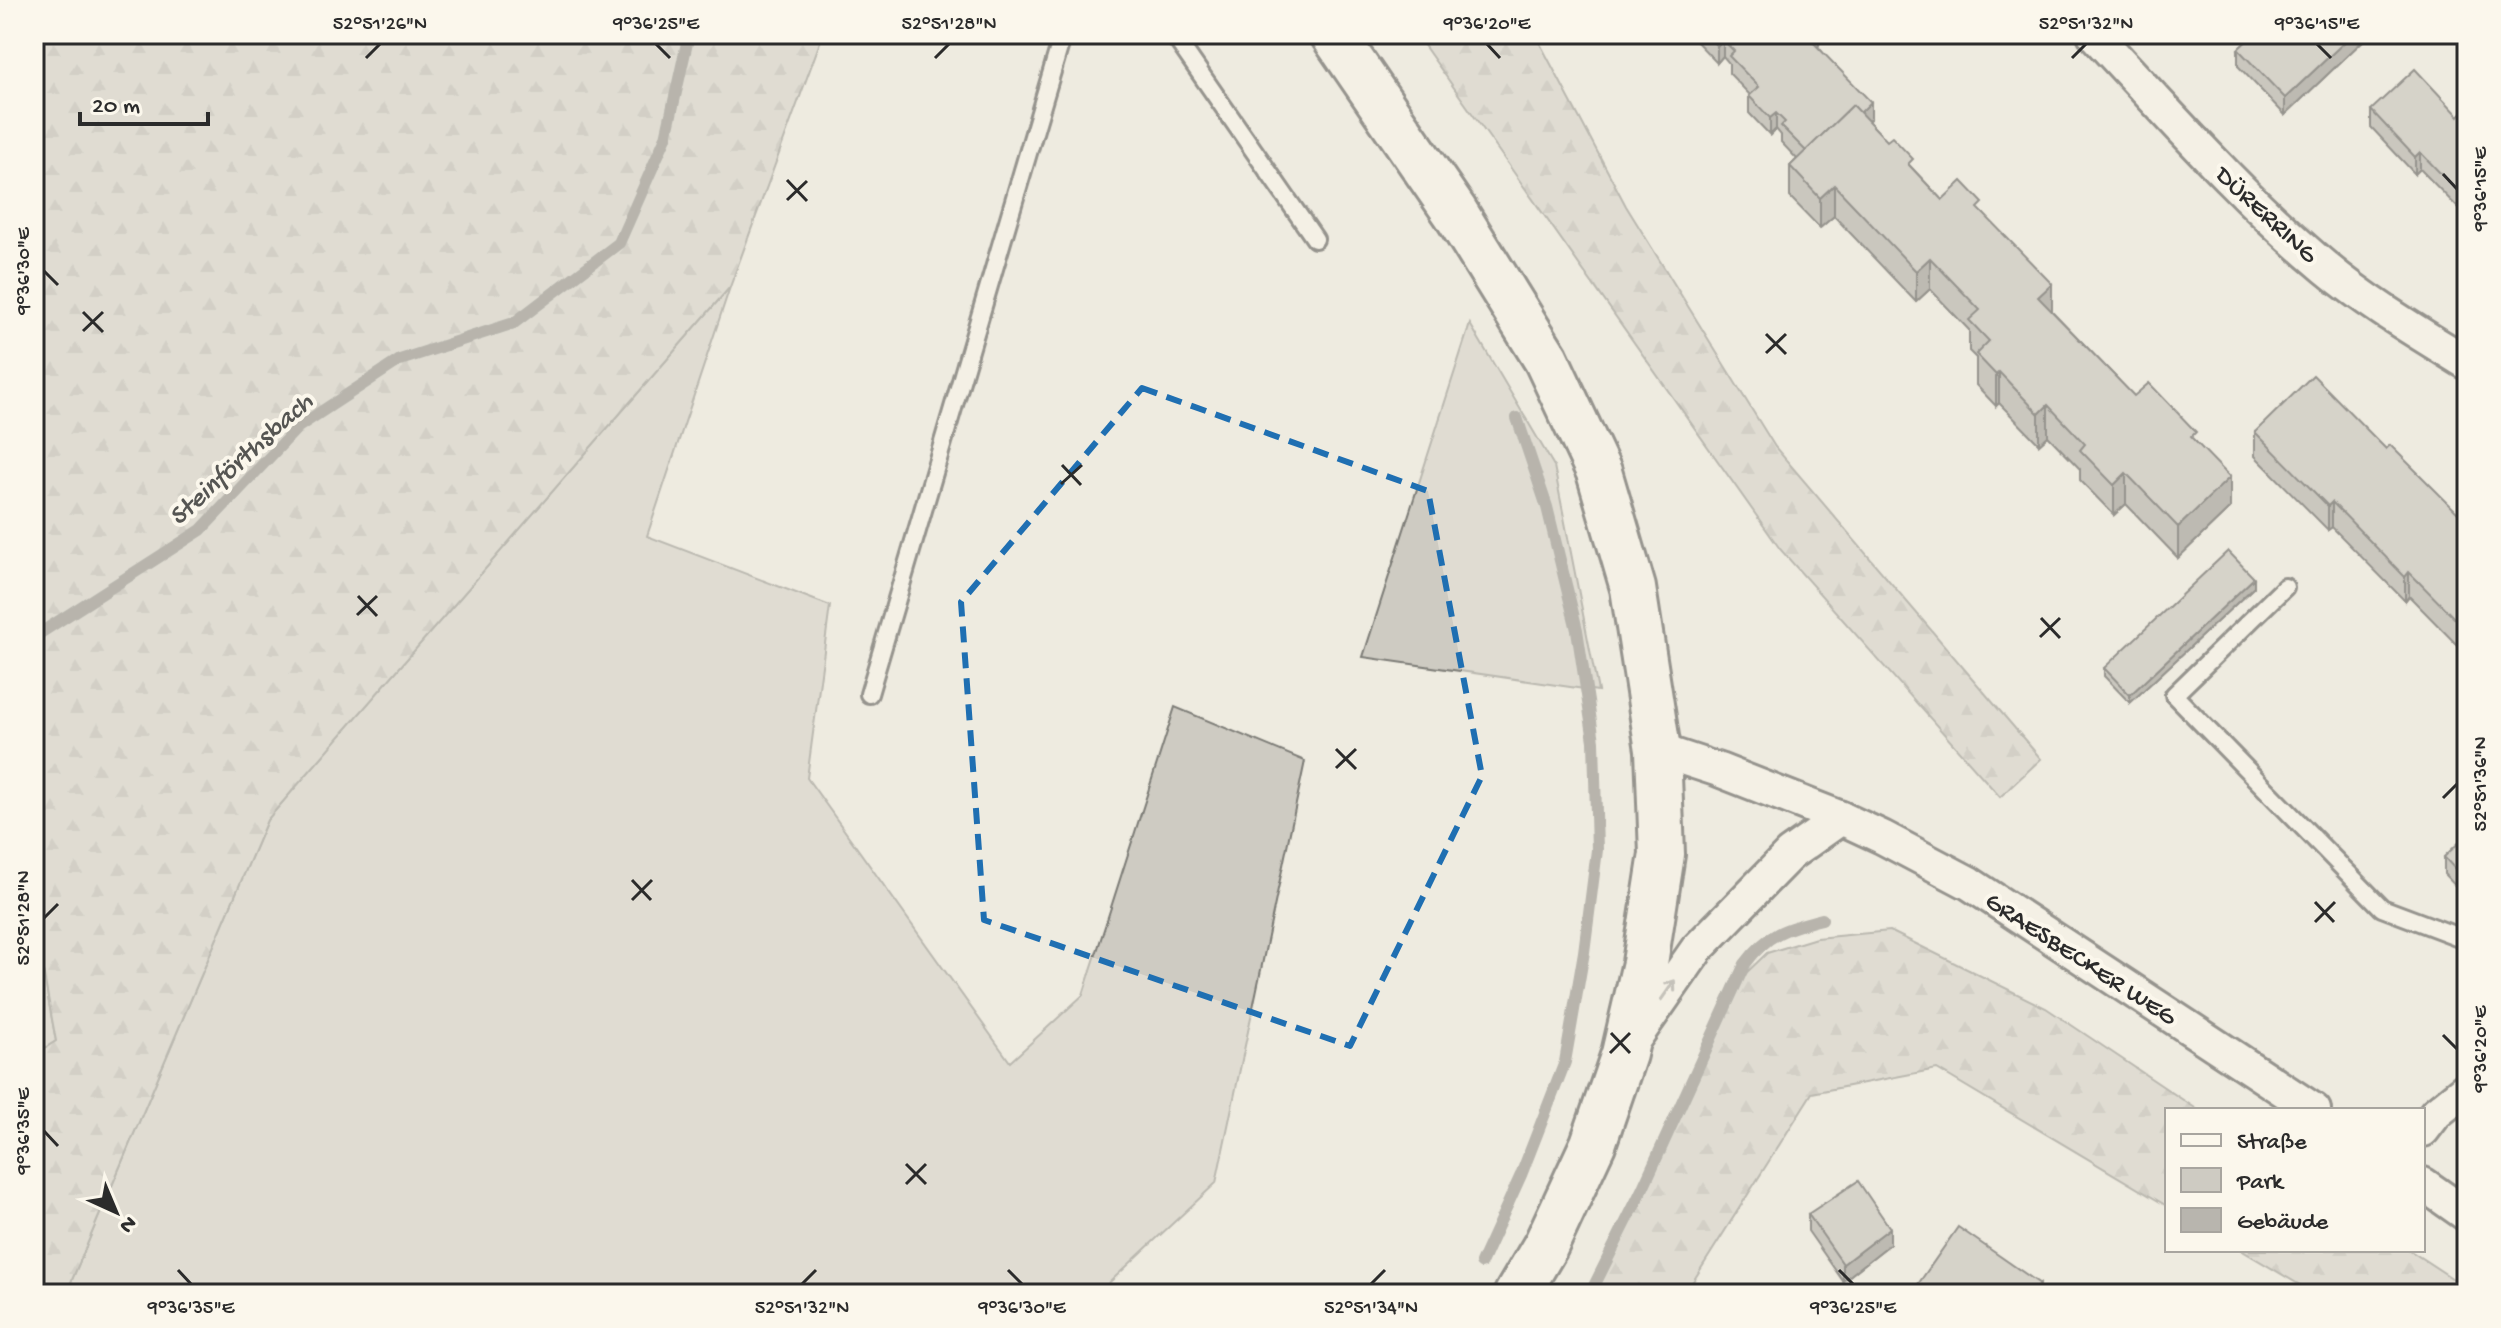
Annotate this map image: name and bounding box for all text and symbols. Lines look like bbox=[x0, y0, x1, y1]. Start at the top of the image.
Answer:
text: 52°51'26"N bbox=[333, 14, 427, 37]
text: 9°36'25"E bbox=[612, 14, 700, 37]
text: 52°51'28"N bbox=[901, 14, 997, 37]
text: 9°36'20"E bbox=[1443, 14, 1532, 37]
text: 52°51'32"N bbox=[2039, 14, 2133, 37]
text: 9°36'15"E bbox=[2274, 14, 2361, 37]
scale bar bbox=[80, 76, 208, 126]
text: 20 m bbox=[92, 93, 140, 122]
text: 9°36'15"E bbox=[2471, 145, 2494, 232]
street label: DÜRERRING bbox=[2206, 160, 2324, 273]
text: 9°36'30"E bbox=[14, 226, 37, 316]
water label: Steinförthsbach bbox=[163, 386, 322, 534]
text: 52°51'36"N bbox=[2471, 737, 2494, 831]
text: 52°51'28"N bbox=[14, 870, 37, 966]
street label: GRAESBECKER WEG bbox=[1978, 887, 2183, 1035]
one-way arrow bbox=[1660, 980, 1676, 1002]
text: 9°36'20"E bbox=[2471, 1004, 2494, 1093]
text: 9°36'35"E bbox=[14, 1086, 37, 1175]
legend bbox=[2165, 1108, 2425, 1252]
text: Straße bbox=[2237, 1129, 2307, 1158]
text: Park bbox=[2236, 1169, 2285, 1198]
north arrow bbox=[76, 1172, 156, 1252]
text: N bbox=[113, 1209, 141, 1238]
text: Gebäude bbox=[2237, 1209, 2329, 1238]
text: 9°36'35"E bbox=[147, 1298, 236, 1321]
text: 52°51'32"N bbox=[755, 1298, 849, 1321]
text: 9°36'30"E bbox=[977, 1298, 1067, 1321]
text: 52°51'34"N bbox=[1324, 1298, 1418, 1321]
text: 9°36'25"E bbox=[1809, 1298, 1897, 1321]

